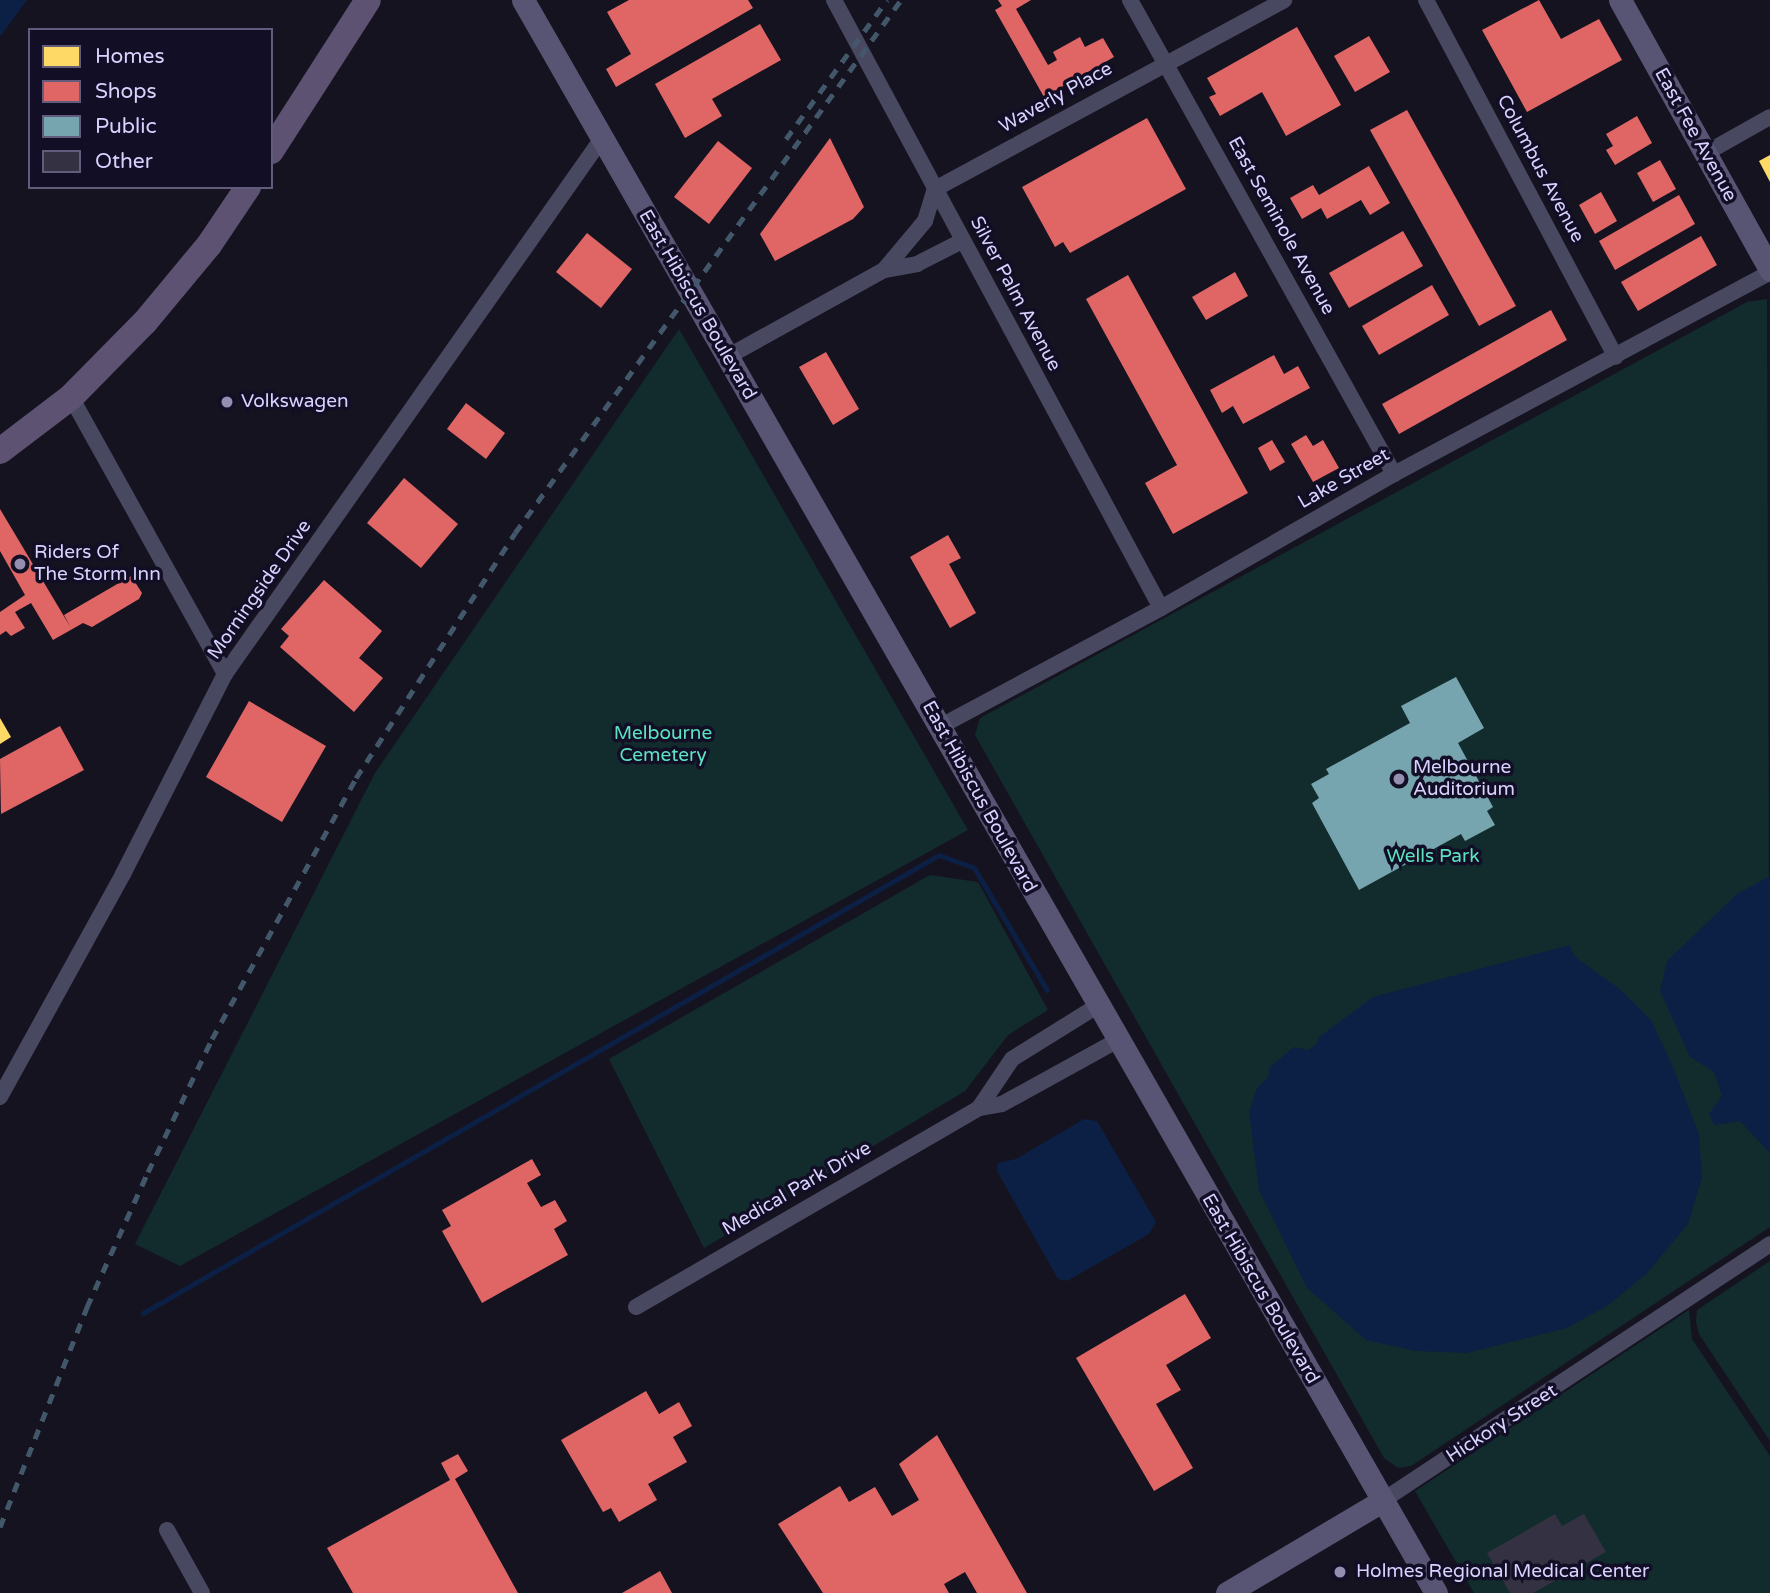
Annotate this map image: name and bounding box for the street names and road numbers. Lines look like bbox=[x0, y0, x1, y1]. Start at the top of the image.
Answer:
street label: Waverly Place bbox=[996, 58, 1116, 138]
street label: East Fee Avenue bbox=[1649, 64, 1741, 206]
street label: Columbus Avenue bbox=[1491, 91, 1589, 247]
street label: East Seminole Avenue bbox=[1223, 133, 1339, 319]
street label: East Hibiscus Boulevard bbox=[633, 206, 761, 404]
street label: Silver Palm Avenue bbox=[965, 213, 1065, 375]
street label: Lake Street bbox=[1294, 444, 1394, 514]
street label: Morningside Drive bbox=[203, 516, 317, 664]
street label: East Hibiscus Boulevard bbox=[917, 697, 1041, 897]
street label: Medical Park Drive bbox=[718, 1137, 876, 1241]
street label: East Hibiscus Boulevard bbox=[1196, 1190, 1324, 1388]
street label: Hickory Street bbox=[1442, 1380, 1562, 1468]

